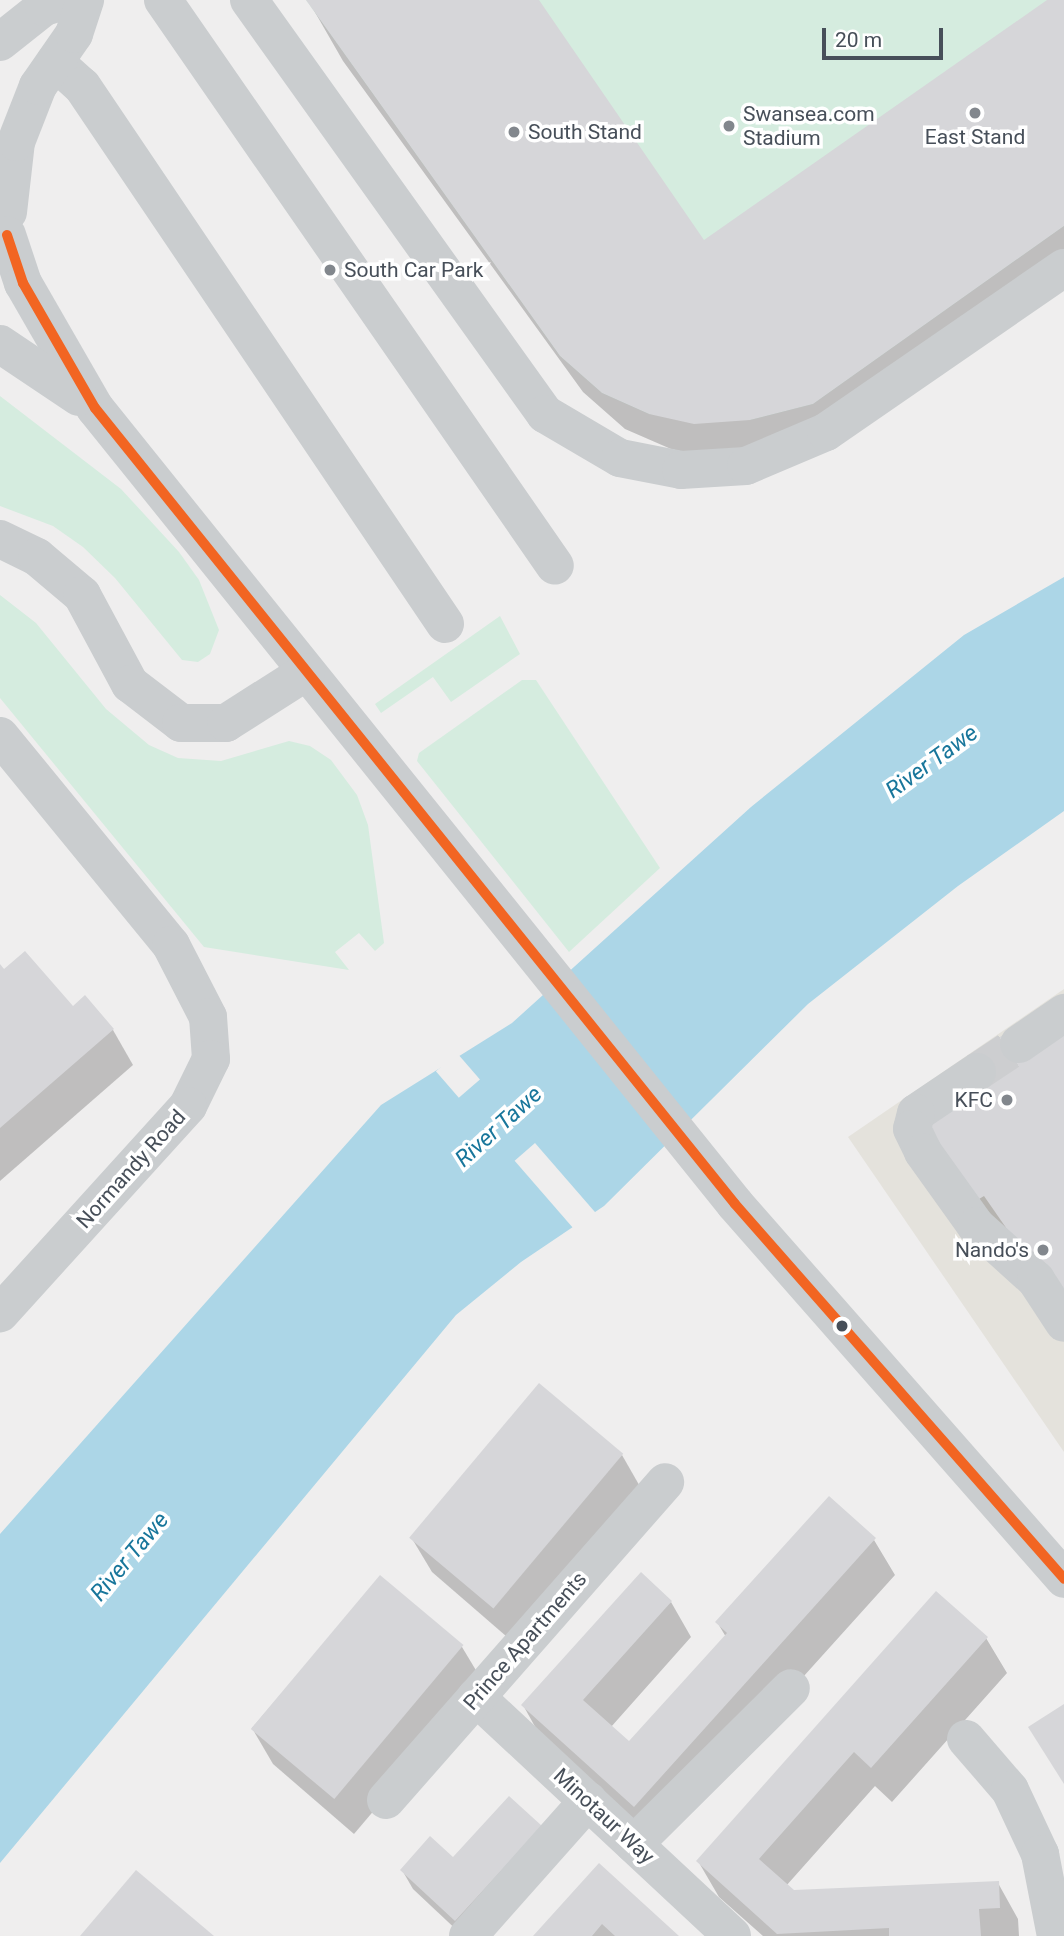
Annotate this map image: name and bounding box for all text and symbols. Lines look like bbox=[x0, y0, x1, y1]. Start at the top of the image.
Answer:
scale bar bbox=[826, 14, 947, 58]
text: 20 m bbox=[835, 28, 882, 52]
place label: Swansea.com Stadium bbox=[743, 101, 875, 151]
marker: East Stand bbox=[967, 105, 983, 121]
marker: Swansea.com Stadium bbox=[721, 118, 737, 134]
place label: South Stand bbox=[528, 119, 642, 145]
marker: South Stand bbox=[506, 124, 522, 140]
place label: East Stand bbox=[925, 124, 1025, 150]
place label: South Car Park bbox=[344, 257, 483, 283]
marker: South Car Park bbox=[322, 262, 338, 278]
water label: River Tawe bbox=[880, 719, 984, 805]
water label: River Tawe bbox=[450, 1081, 548, 1173]
place label: KFC bbox=[955, 1087, 993, 1113]
marker: KFC bbox=[999, 1092, 1015, 1108]
street label: Normandy Road bbox=[71, 1105, 191, 1233]
place label: Nando's bbox=[955, 1237, 1029, 1263]
marker: Nando's bbox=[1035, 1242, 1051, 1258]
unlabelled marker bbox=[835, 1319, 849, 1333]
water label: River Tawe bbox=[85, 1507, 175, 1607]
street label: Prince Apartments bbox=[458, 1567, 592, 1715]
street label: Minotaur Way bbox=[548, 1763, 660, 1869]

